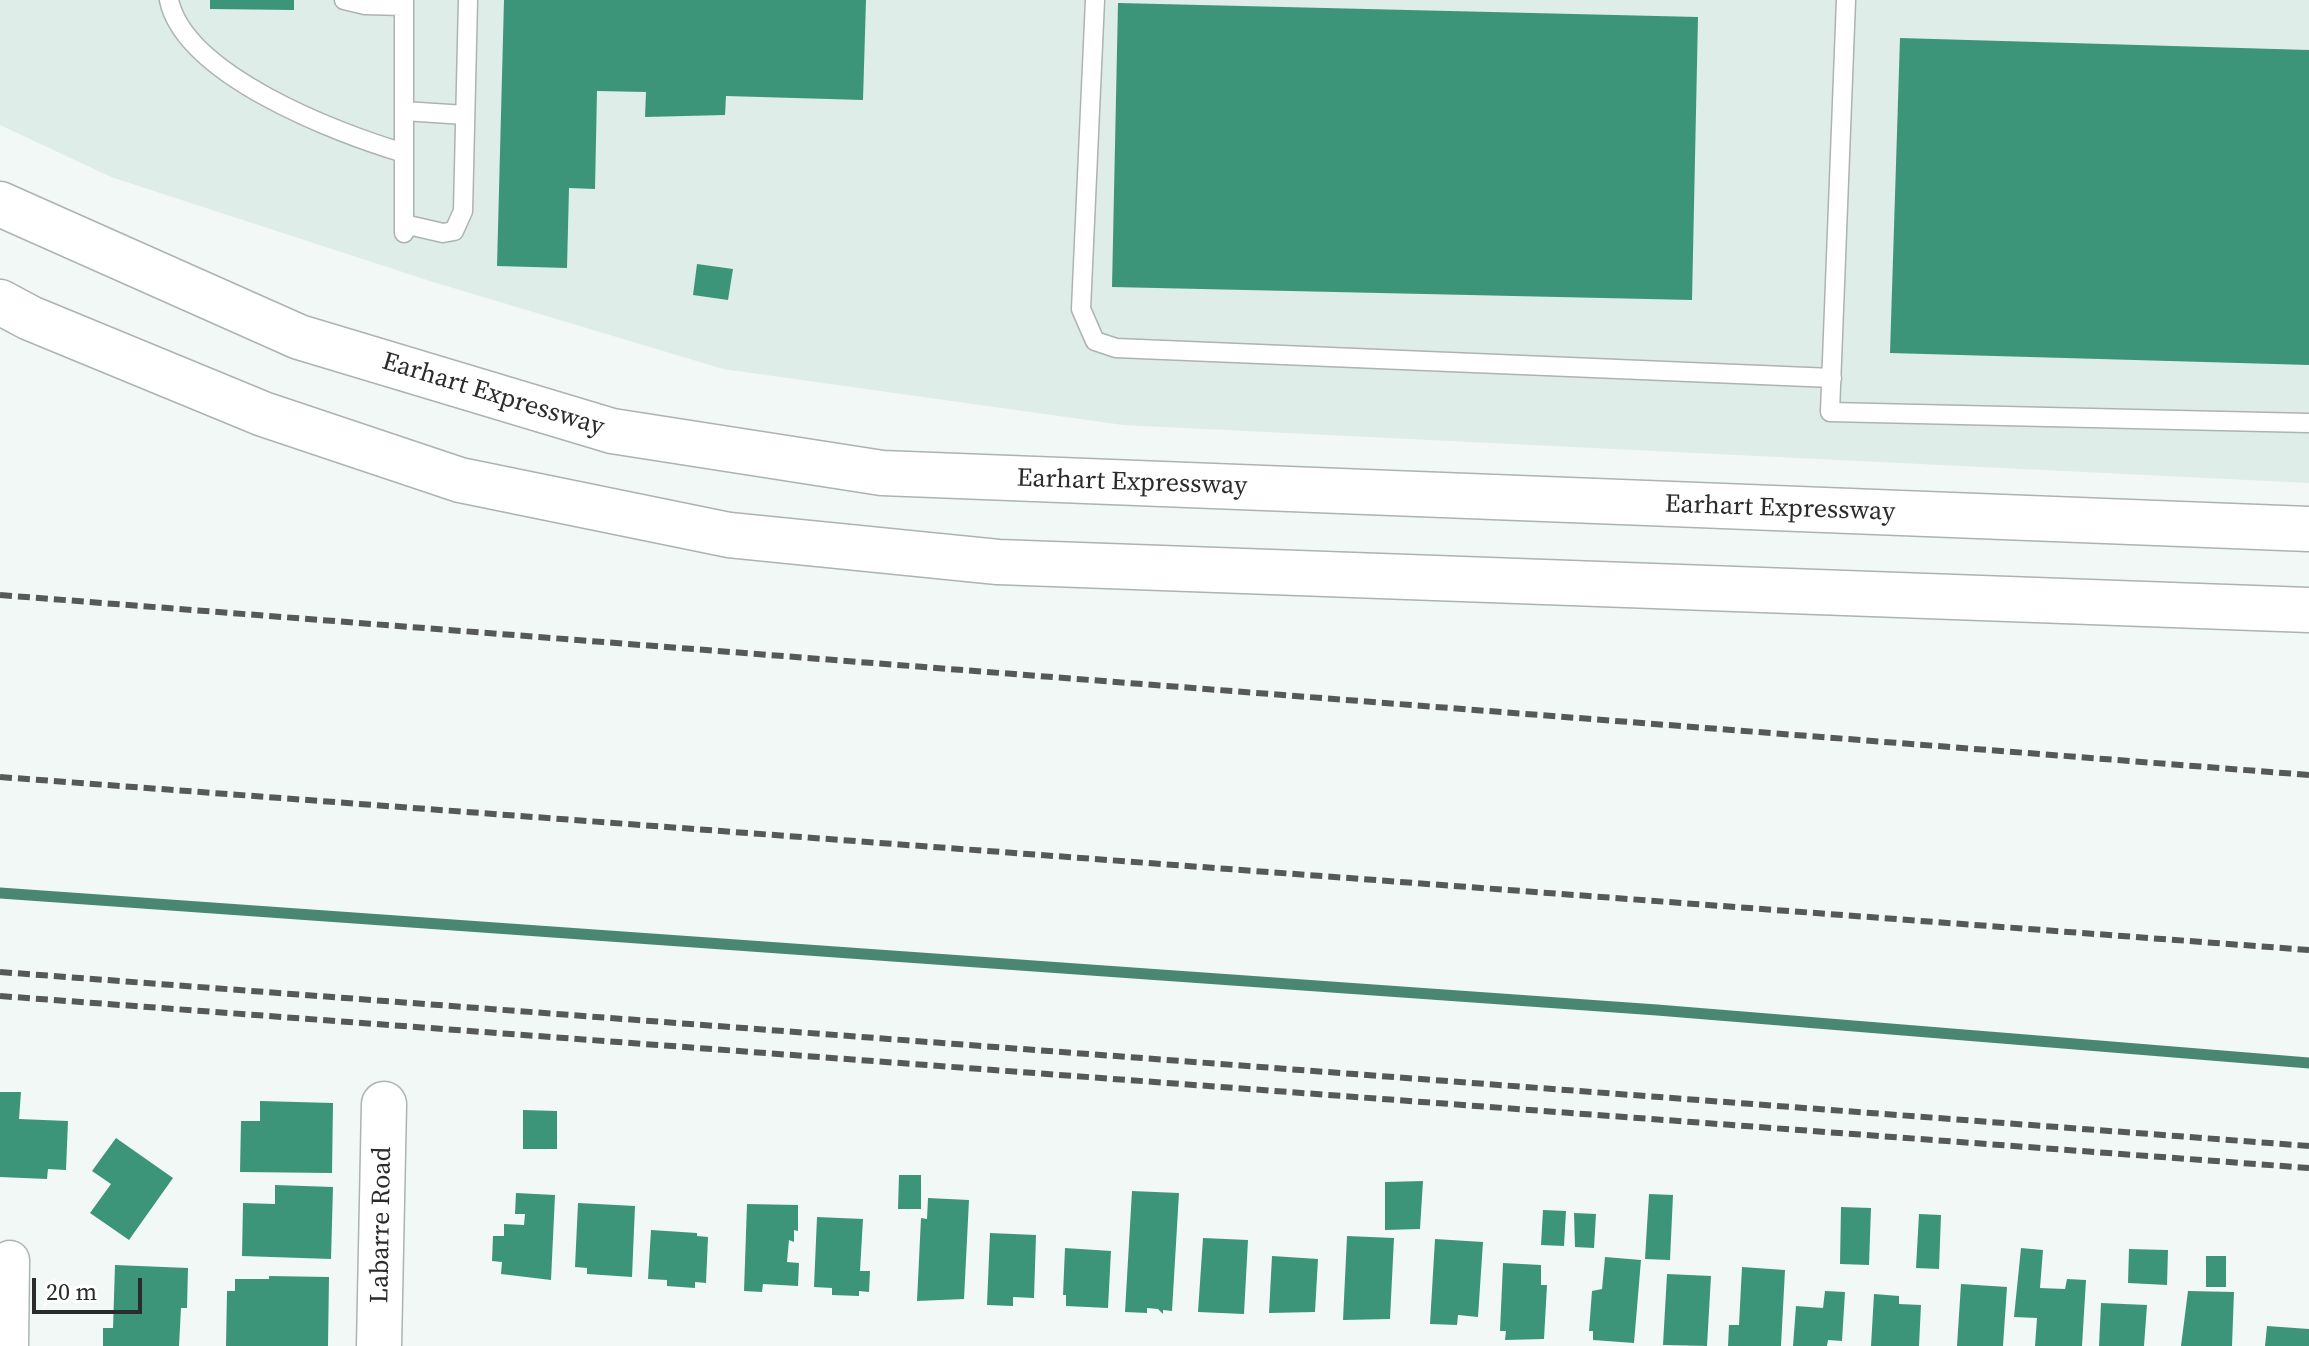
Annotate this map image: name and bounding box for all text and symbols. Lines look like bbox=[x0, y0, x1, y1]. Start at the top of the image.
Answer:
street label: Earhart Expressway bbox=[378, 346, 608, 444]
street label: Earhart Expressway bbox=[1016, 463, 1248, 503]
street label: Earhart Expressway bbox=[1664, 489, 1896, 529]
street label: Labarre Road bbox=[365, 1146, 399, 1304]
scale bar bbox=[36, 1262, 146, 1312]
text: 20 m bbox=[46, 1275, 97, 1308]

